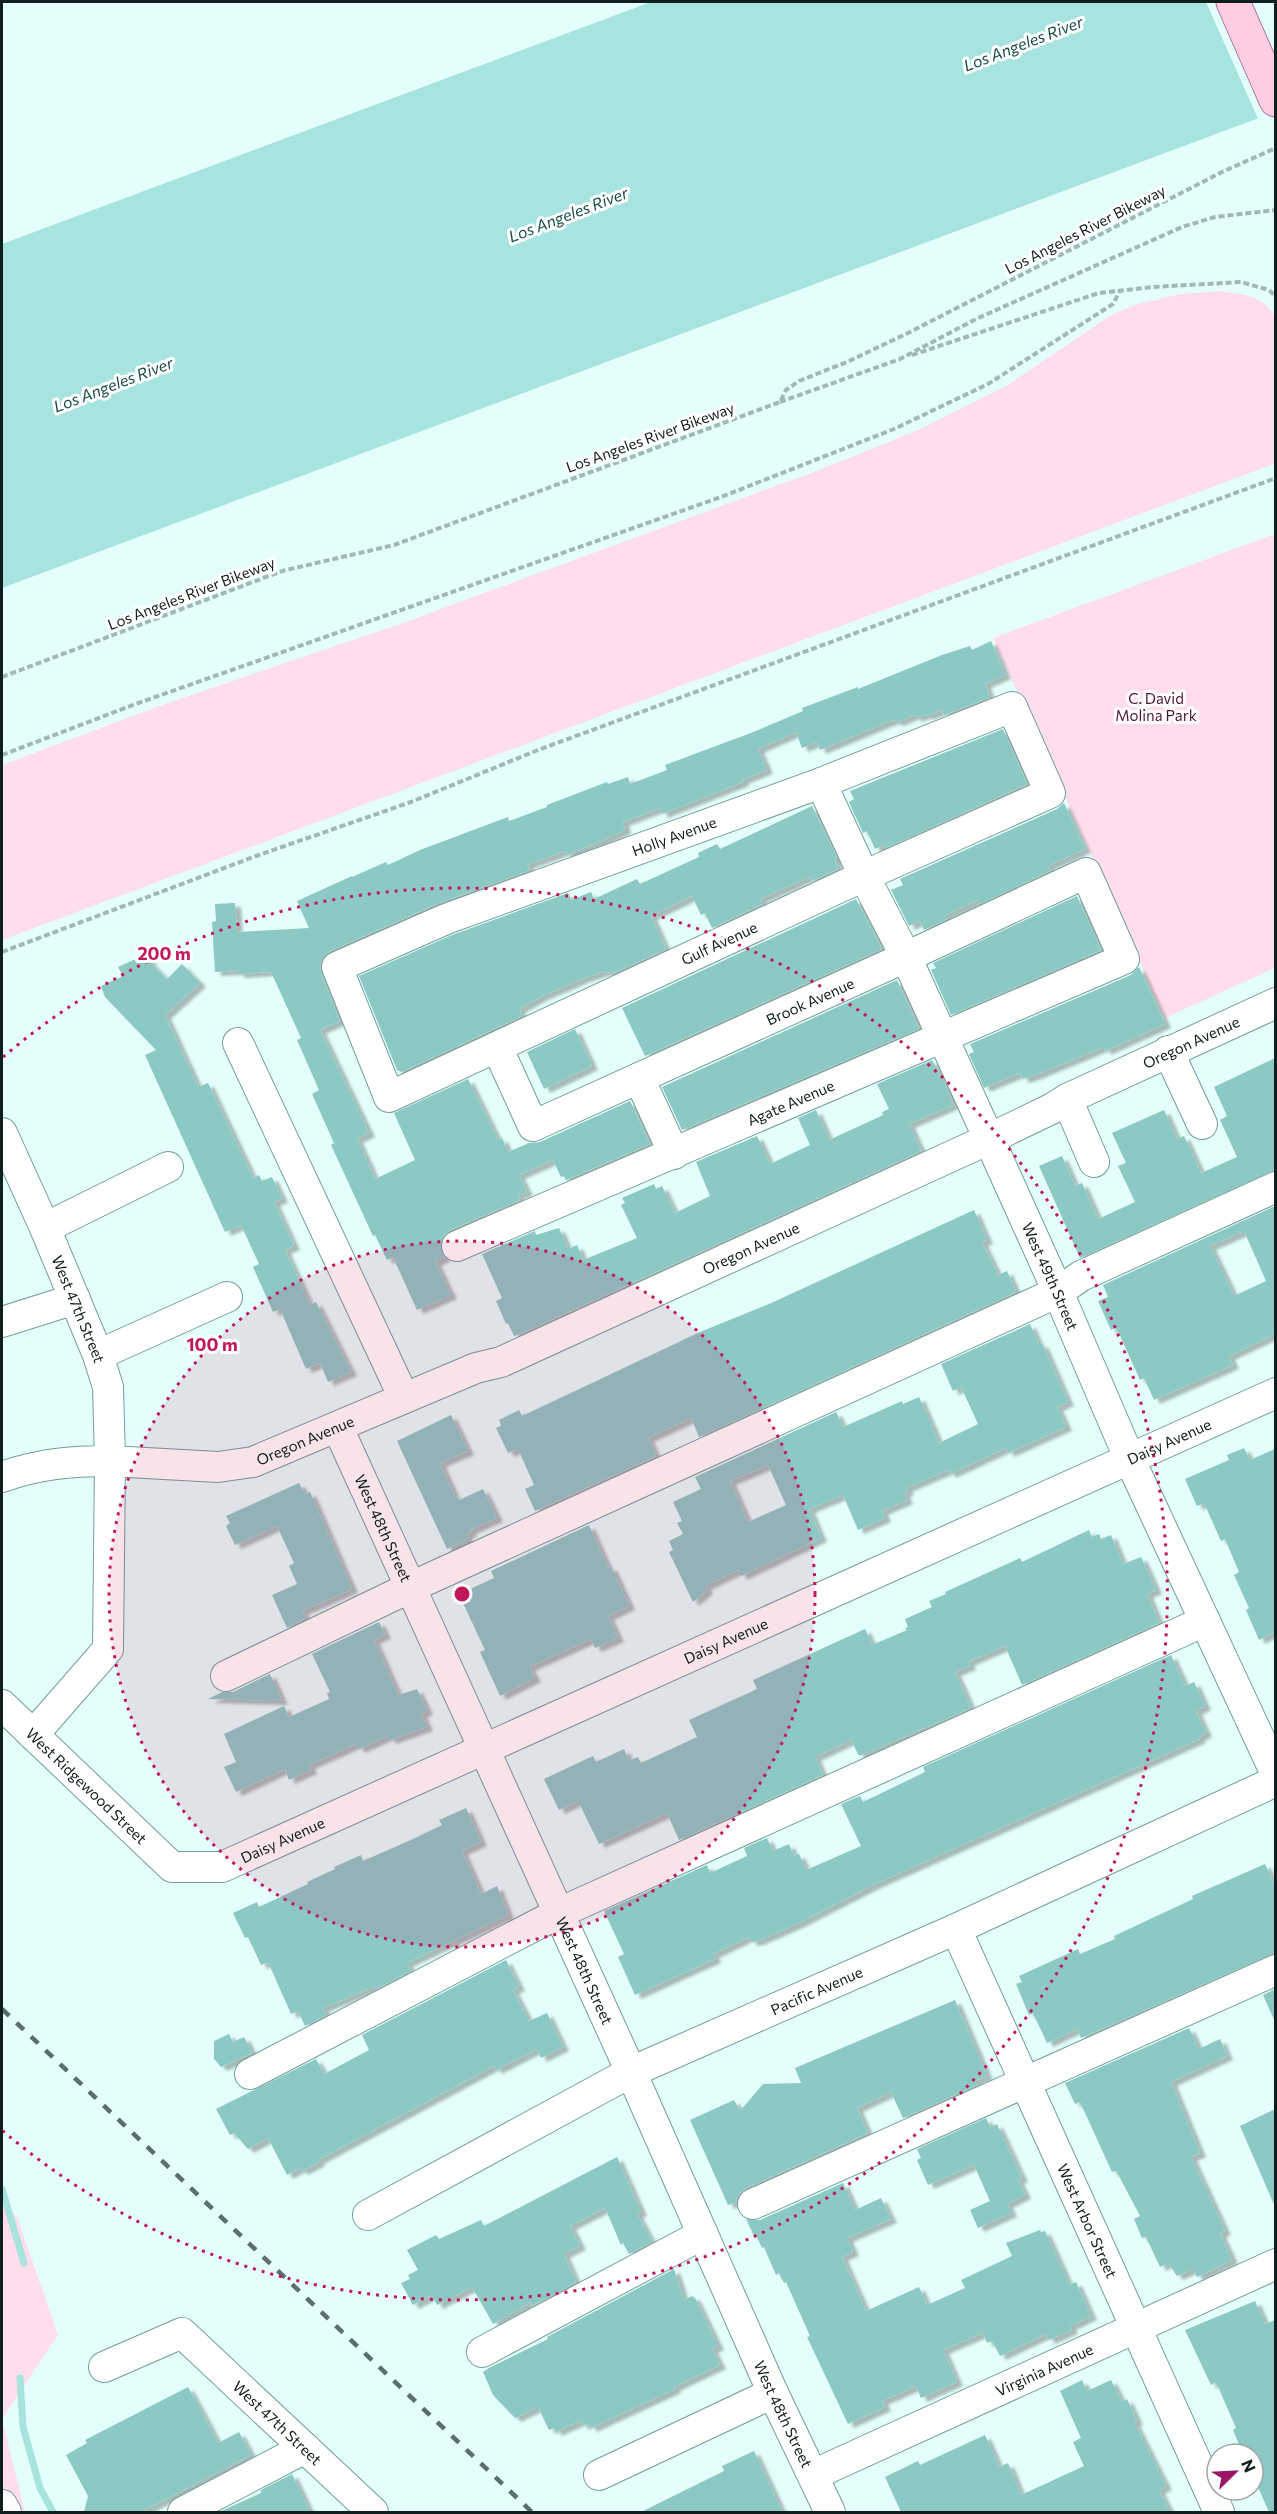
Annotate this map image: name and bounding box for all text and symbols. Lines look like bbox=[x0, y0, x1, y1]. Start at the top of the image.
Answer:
water label: Los Angeles River bbox=[960, 11, 1086, 75]
street label: Los Angeles River Bikeway bbox=[1002, 181, 1169, 277]
water label: Los Angeles River bbox=[505, 182, 631, 246]
water label: Los Angeles River bbox=[50, 352, 176, 416]
street label: Los Angeles River Bikeway bbox=[563, 398, 737, 476]
street label: Los Angeles River Bikeway bbox=[105, 553, 277, 633]
park label: C. David Molina Park bbox=[1115, 689, 1197, 724]
street label: Holly Avenue bbox=[629, 812, 719, 860]
street label: Gulf Avenue bbox=[678, 917, 760, 968]
text: 200 m bbox=[137, 942, 191, 964]
street label: Brook Avenue bbox=[763, 974, 857, 1028]
street label: Oregon Avenue bbox=[1140, 1012, 1242, 1072]
street label: Agate Avenue bbox=[744, 1076, 837, 1129]
street label: Oregon Avenue bbox=[700, 1218, 802, 1278]
street label: West 49th Street bbox=[1019, 1219, 1082, 1333]
street label: West 47th Street bbox=[48, 1253, 109, 1365]
text: 100 m bbox=[186, 1333, 238, 1355]
street label: Oregon Avenue bbox=[253, 1412, 357, 1469]
street label: Daisy Avenue bbox=[1124, 1414, 1214, 1468]
street label: West 48th Street bbox=[351, 1472, 416, 1585]
centre of rings bbox=[452, 1584, 472, 1604]
street label: Daisy Avenue bbox=[681, 1614, 770, 1667]
street label: West Ridgewood Street bbox=[23, 1724, 151, 1847]
street label: Daisy Avenue bbox=[238, 1813, 327, 1867]
street label: West 48th Street bbox=[553, 1914, 617, 2027]
street label: Pacific Avenue bbox=[768, 1962, 865, 2019]
street label: West Arbor Street bbox=[1054, 2161, 1121, 2281]
street label: Virginia Avenue bbox=[992, 2340, 1096, 2400]
street label: West 48th Street bbox=[751, 2358, 816, 2470]
street label: West 47th Street bbox=[230, 2377, 326, 2468]
north arrow bbox=[1205, 2442, 1265, 2502]
text: N bbox=[1238, 2456, 1260, 2475]

